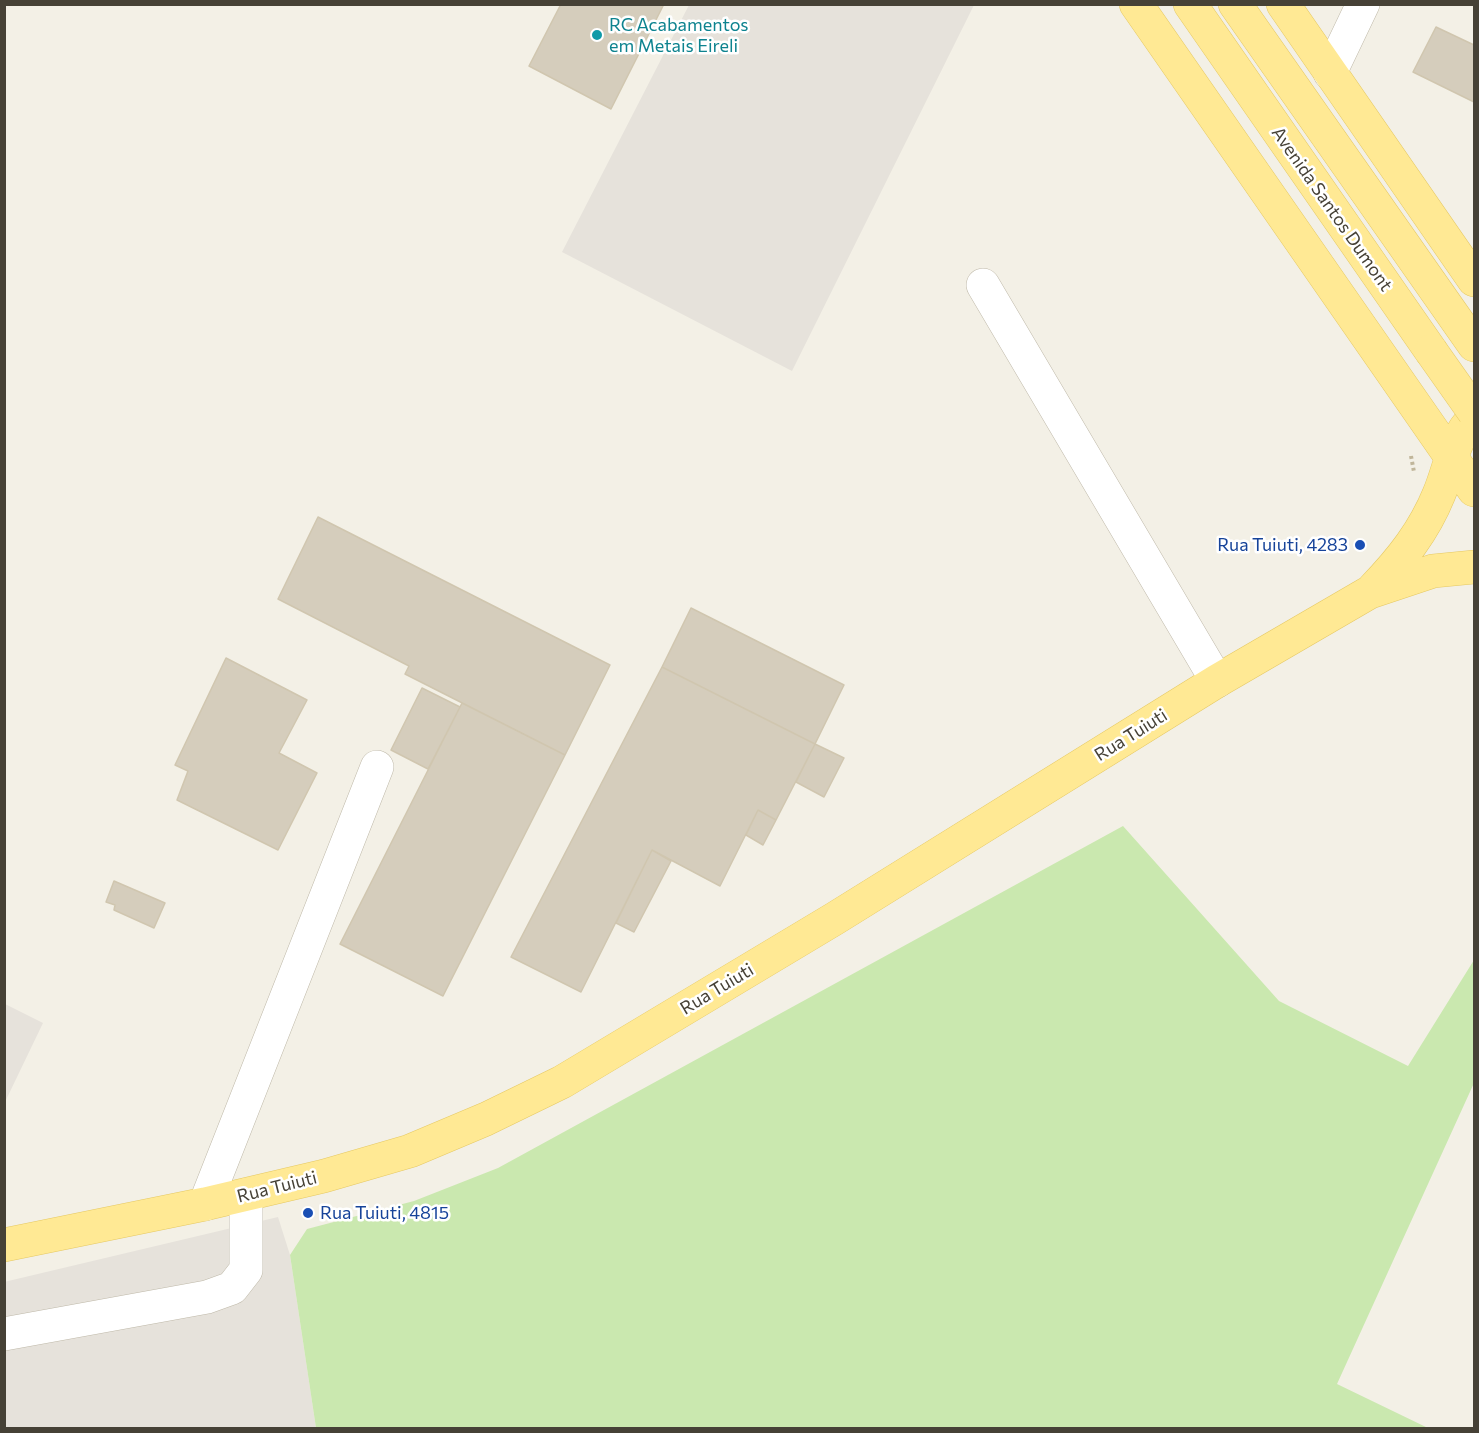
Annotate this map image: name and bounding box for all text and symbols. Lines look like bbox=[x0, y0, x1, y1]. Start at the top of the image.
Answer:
place label: RC Acabamentos em Metais Eireli bbox=[609, 14, 748, 57]
marker: RC Acabamentos em Metais Eireli bbox=[590, 28, 604, 42]
street label: Avenida Santos Dumont bbox=[1267, 123, 1397, 295]
place label: Rua Tuiuti, 4283 bbox=[1217, 534, 1348, 556]
marker: Rua Tuiuti, 4283 bbox=[1353, 538, 1367, 552]
street label: Rua Tuiuti bbox=[1091, 704, 1171, 766]
street label: Rua Tuiuti bbox=[676, 959, 758, 1019]
street label: Rua Tuiuti bbox=[235, 1167, 319, 1207]
place label: Rua Tuiuti, 4815 bbox=[320, 1202, 449, 1224]
marker: Rua Tuiuti, 4815 bbox=[301, 1206, 315, 1220]

